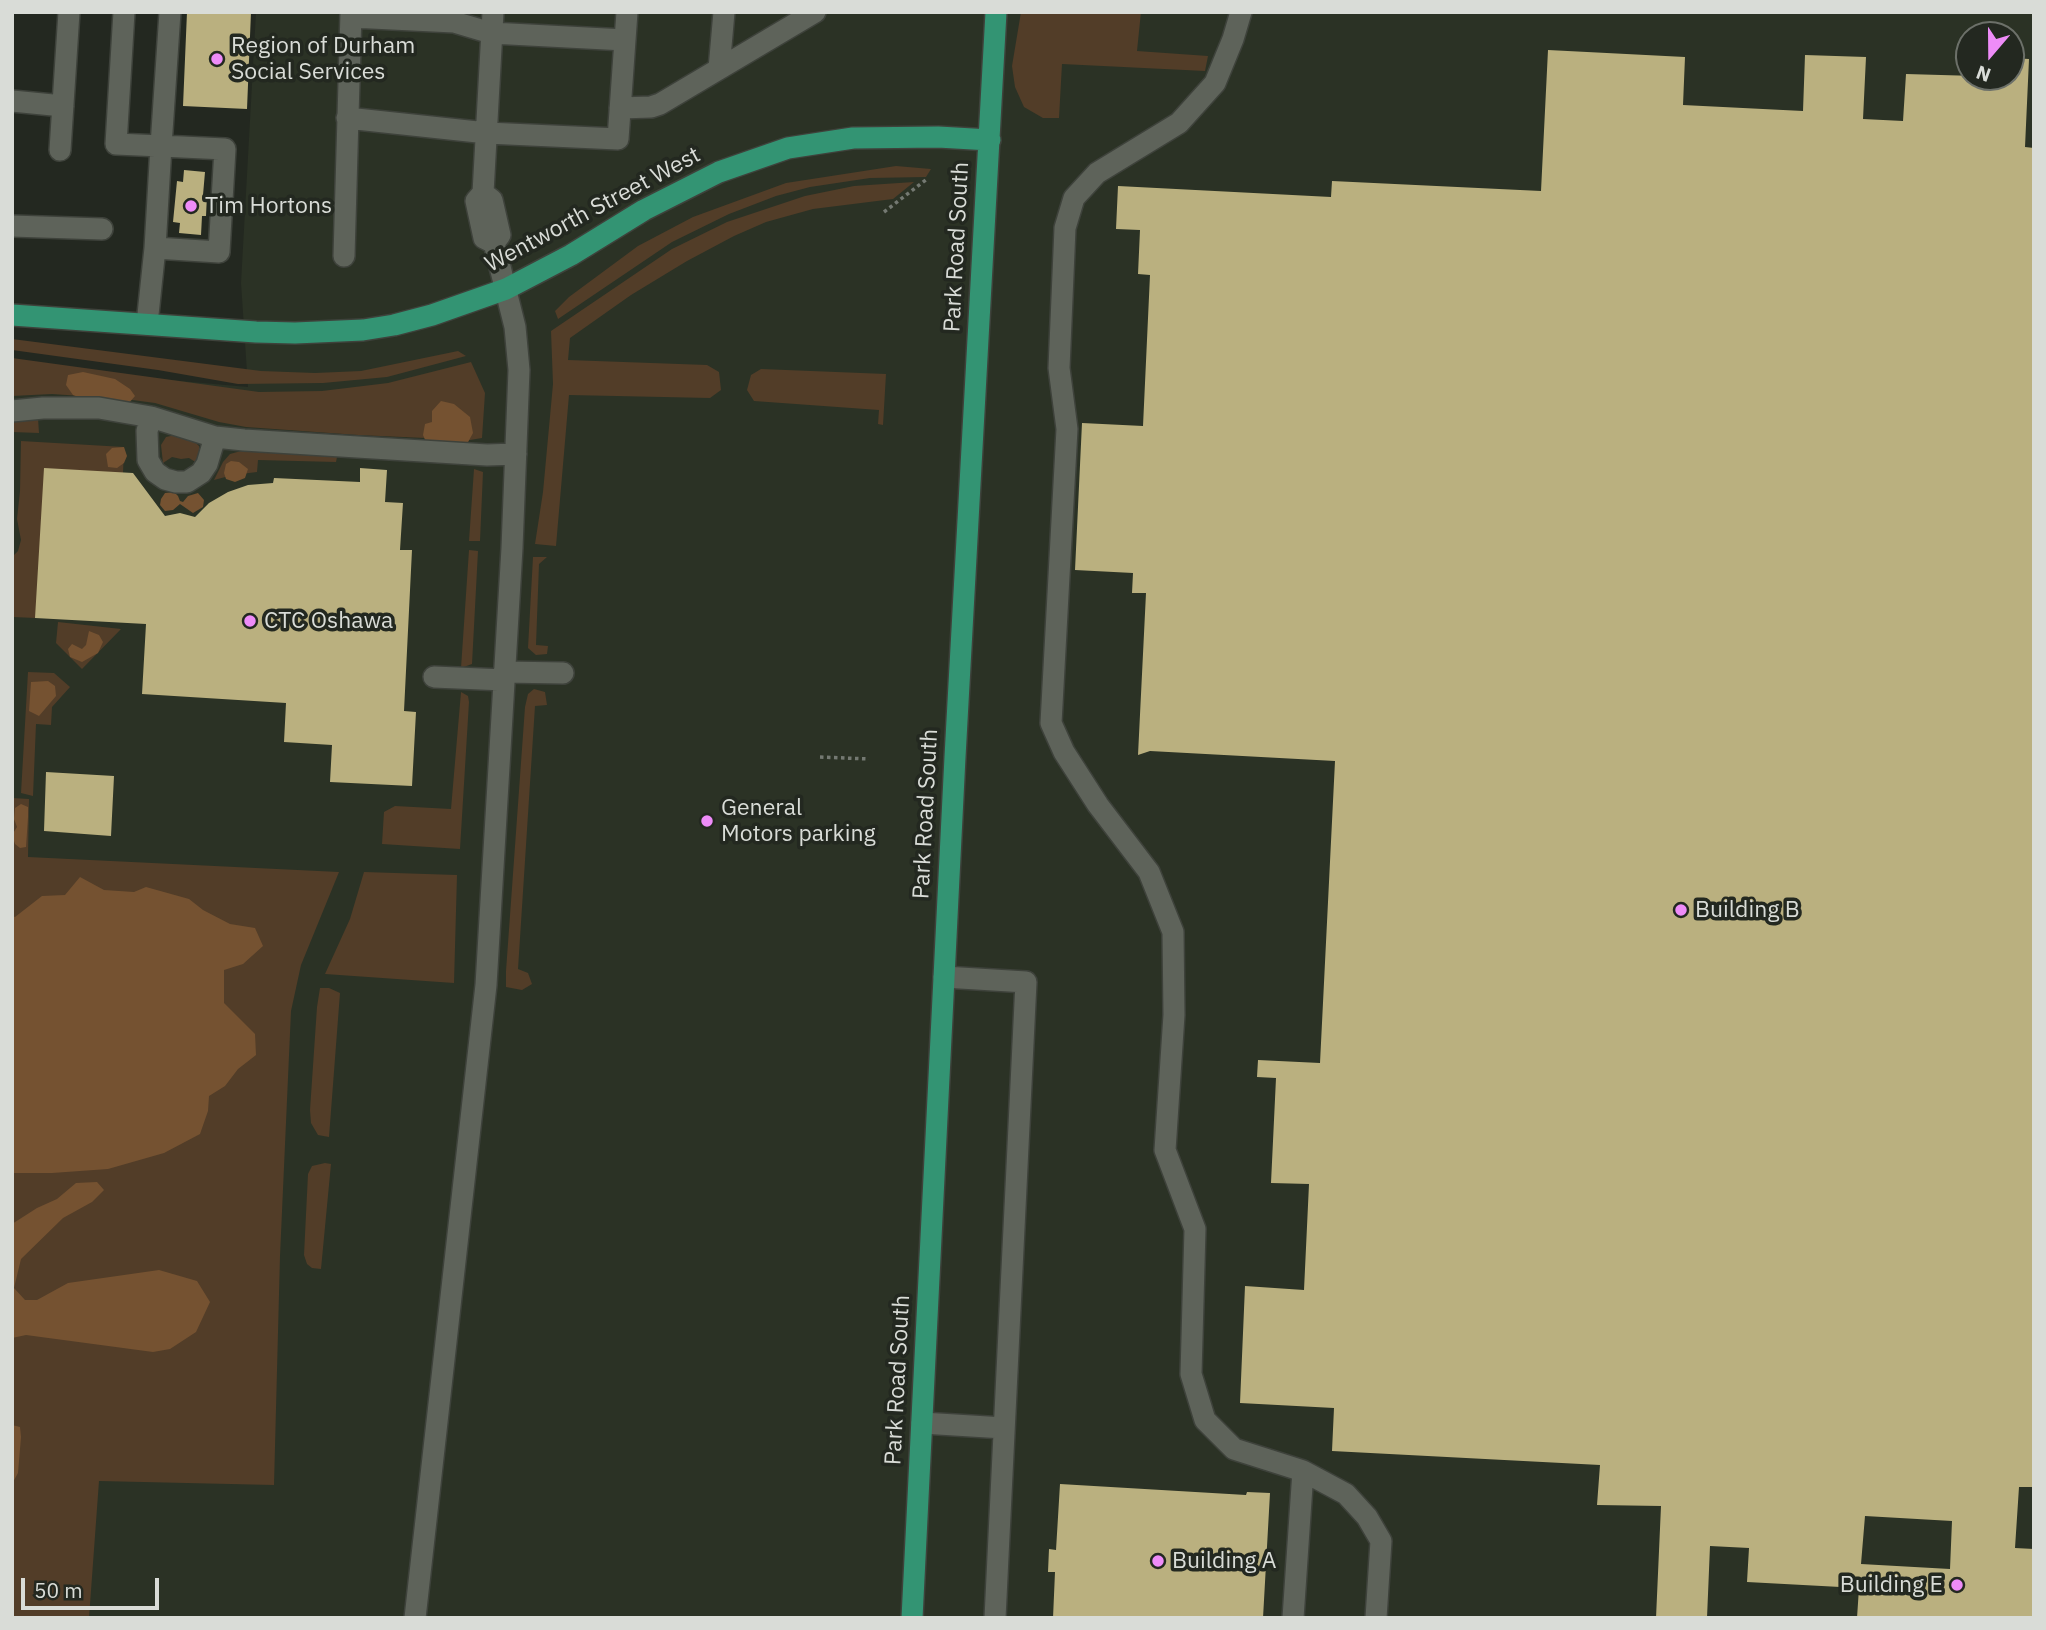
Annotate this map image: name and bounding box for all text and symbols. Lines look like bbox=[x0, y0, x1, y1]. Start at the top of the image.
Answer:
north arrow bbox=[1955, 21, 2025, 91]
place label: Region of Durham Social Services bbox=[231, 32, 415, 86]
marker: Region of Durham Social Services bbox=[209, 51, 225, 67]
text: N bbox=[1973, 60, 1994, 87]
street label: Wentworth Street West bbox=[481, 142, 705, 278]
street label: Park Road South bbox=[939, 161, 975, 333]
place label: Tim Hortons bbox=[205, 192, 332, 220]
marker: Tim Hortons bbox=[183, 198, 199, 214]
place label: CTC Oshawa bbox=[264, 607, 393, 635]
marker: CTC Oshawa bbox=[242, 613, 258, 629]
street label: Park Road South bbox=[908, 728, 944, 900]
place label: General Motors parking bbox=[721, 794, 876, 848]
marker: General Motors parking bbox=[699, 813, 715, 829]
place label: Building B bbox=[1695, 896, 1800, 924]
marker: Building B bbox=[1673, 902, 1689, 918]
street label: Park Road South bbox=[880, 1294, 916, 1466]
place label: Building A bbox=[1172, 1547, 1277, 1575]
marker: Building A bbox=[1150, 1553, 1166, 1569]
scale bar bbox=[24, 1564, 163, 1608]
place label: Building E bbox=[1840, 1571, 1943, 1599]
text: 50 m bbox=[34, 1576, 83, 1604]
marker: Building E bbox=[1949, 1577, 1965, 1593]

